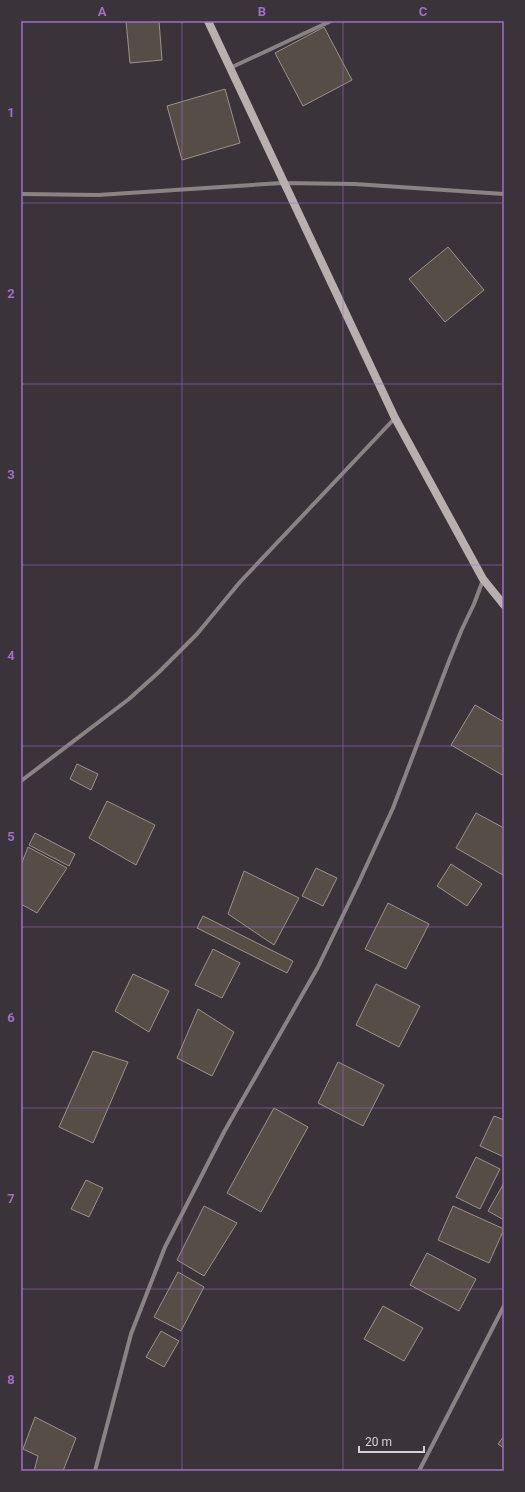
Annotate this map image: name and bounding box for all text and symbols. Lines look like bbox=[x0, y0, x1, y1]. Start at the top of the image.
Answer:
text: A bbox=[98, 4, 107, 19]
text: B bbox=[258, 4, 266, 19]
text: C bbox=[419, 4, 428, 19]
text: 1 bbox=[7, 105, 15, 120]
text: 2 bbox=[7, 286, 15, 301]
text: 3 bbox=[7, 467, 15, 482]
text: 4 bbox=[7, 648, 15, 663]
text: 5 bbox=[7, 829, 15, 844]
text: 6 bbox=[7, 1010, 15, 1025]
text: 7 bbox=[7, 1191, 15, 1206]
text: 8 bbox=[7, 1372, 15, 1387]
scale bar bbox=[359, 1428, 424, 1454]
text: 20 m bbox=[365, 1435, 392, 1449]

